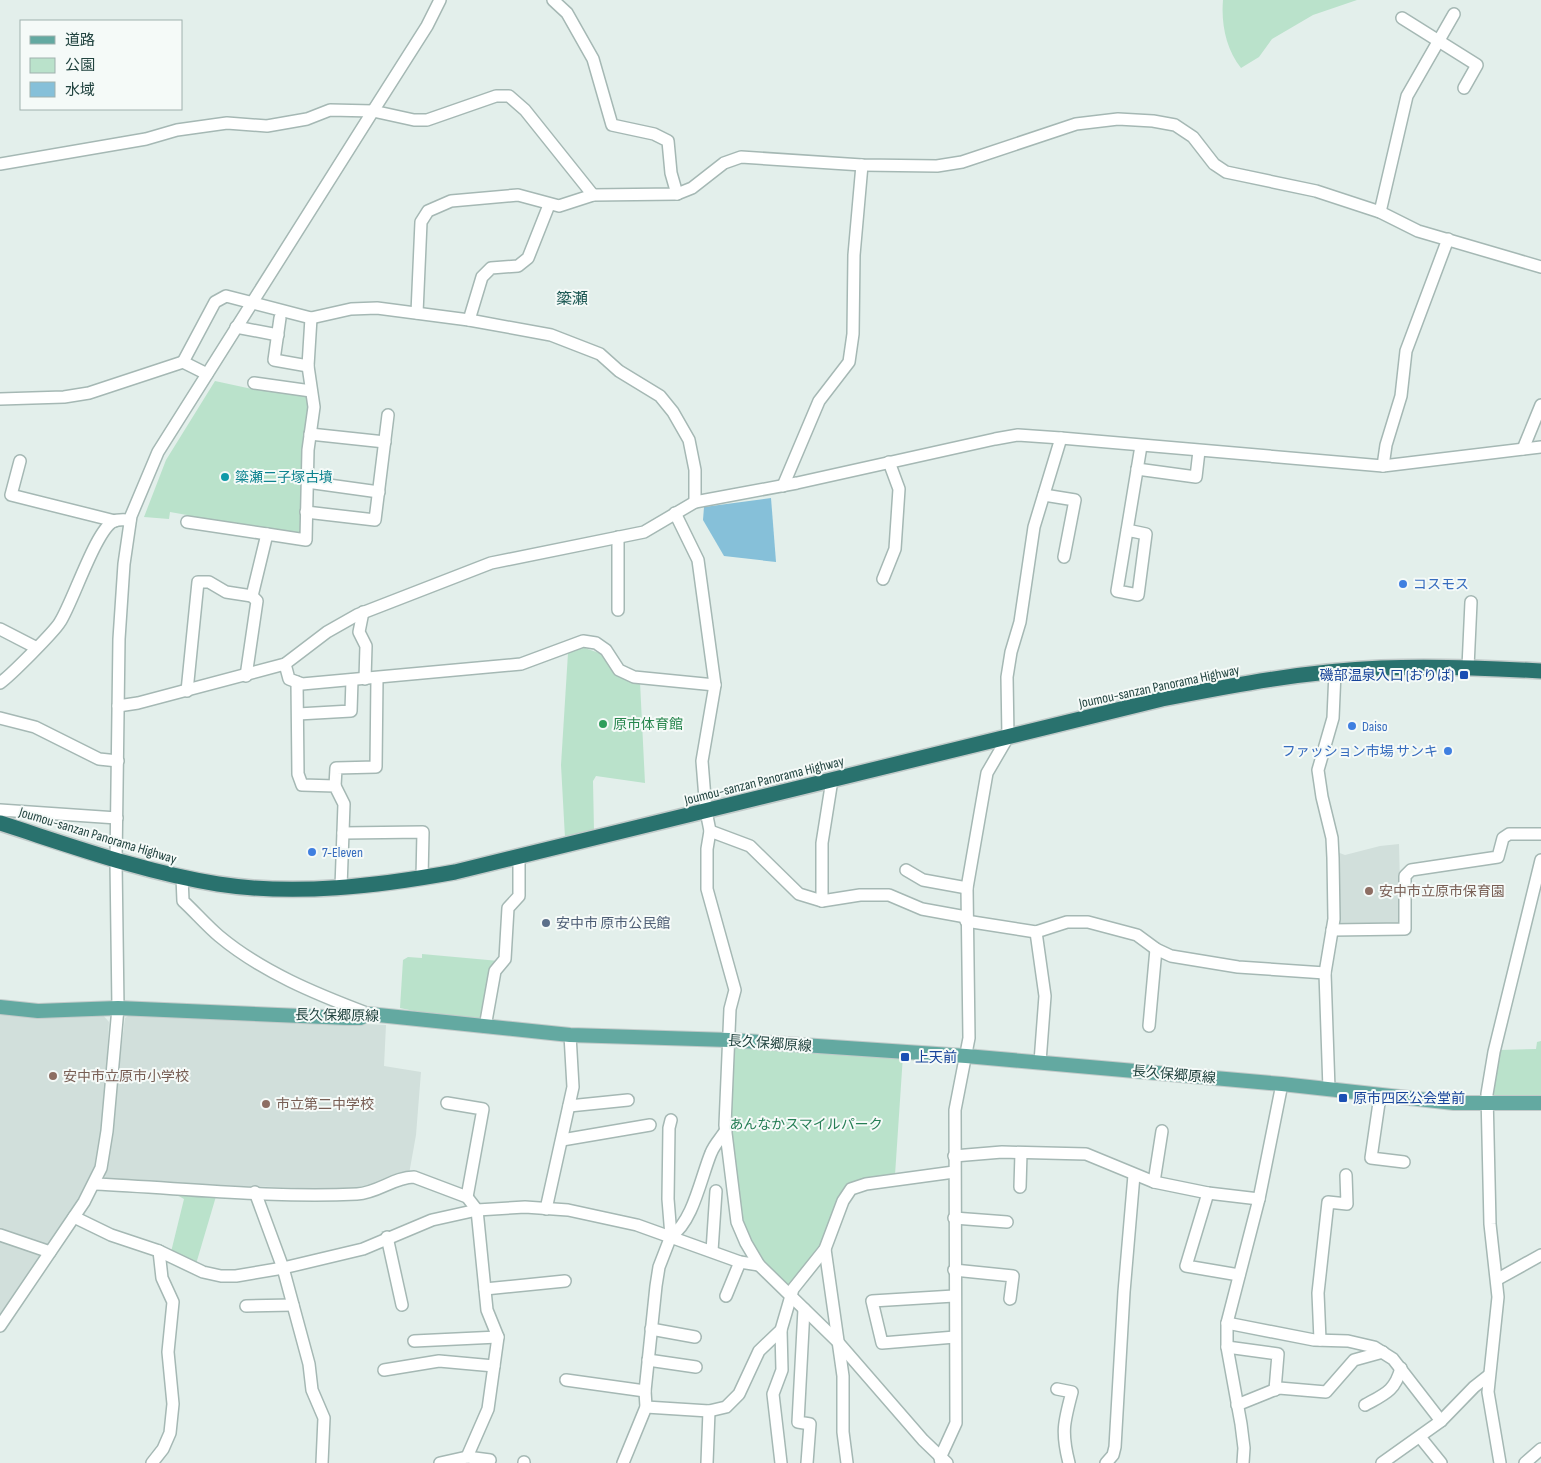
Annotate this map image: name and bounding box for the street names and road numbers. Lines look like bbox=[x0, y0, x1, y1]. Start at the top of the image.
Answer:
street label: Joumou-sanzan Panorama Highway bbox=[1076, 661, 1242, 712]
street label: Joumou-sanzan Panorama Highway bbox=[682, 752, 846, 809]
street label: Joumou-sanzan Panorama Highway bbox=[16, 803, 179, 868]
street label: 長久保郷原線 bbox=[295, 1006, 379, 1025]
street label: 長久保郷原線 bbox=[727, 1032, 812, 1055]
street label: 長久保郷原線 bbox=[1131, 1062, 1217, 1087]

